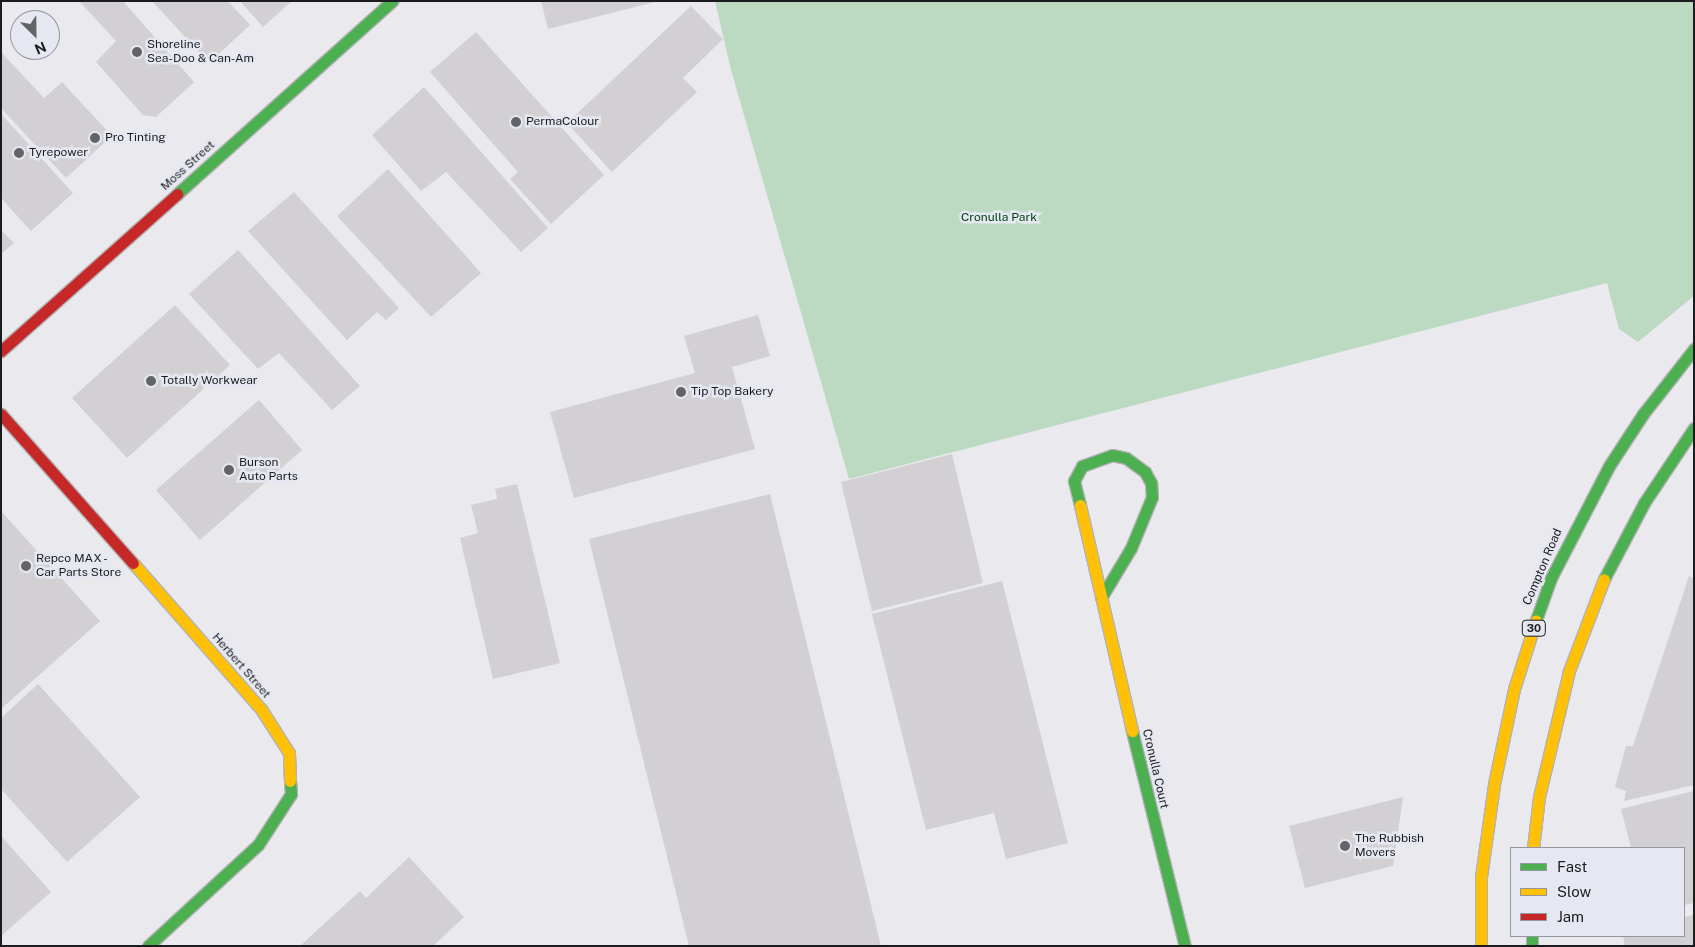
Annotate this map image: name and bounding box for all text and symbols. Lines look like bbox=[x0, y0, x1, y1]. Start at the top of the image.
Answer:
north arrow bbox=[10, 10, 60, 60]
text: N bbox=[32, 38, 49, 57]
place label: Shoreline Sea-Doo & Can-Am bbox=[147, 38, 254, 66]
marker: Shoreline Sea-Doo & Can-Am bbox=[131, 46, 143, 58]
place label: PermaColour bbox=[526, 115, 599, 129]
marker: PermaColour bbox=[510, 116, 522, 128]
place label: Pro Tinting bbox=[105, 131, 166, 145]
marker: Pro Tinting bbox=[89, 132, 101, 144]
street label: Moss Street bbox=[158, 138, 218, 194]
place label: Tyrepower bbox=[29, 146, 88, 160]
marker: Tyrepower bbox=[13, 147, 25, 159]
park label: Cronulla Park bbox=[961, 211, 1037, 225]
place label: Totally Workwear bbox=[161, 374, 258, 388]
marker: Totally Workwear bbox=[145, 375, 157, 387]
place label: Tip Top Bakery bbox=[691, 385, 774, 399]
marker: Tip Top Bakery bbox=[675, 386, 687, 398]
place label: Burson Auto Parts bbox=[239, 456, 298, 484]
marker: Burson Auto Parts bbox=[223, 464, 235, 476]
street label: Compton Road bbox=[1520, 527, 1566, 607]
place label: Repco MAX - Car Parts Store bbox=[36, 552, 121, 580]
marker: Repco MAX - Car Parts Store bbox=[20, 560, 32, 572]
road number: 30 bbox=[1522, 620, 1546, 636]
street label: Herbert Street bbox=[209, 630, 273, 702]
street label: Cronulla Court bbox=[1139, 728, 1171, 810]
place label: The Rubbish Movers bbox=[1355, 832, 1424, 860]
marker: The Rubbish Movers bbox=[1339, 840, 1351, 852]
legend bbox=[1510, 847, 1685, 937]
text: Fast bbox=[1557, 858, 1587, 875]
text: Slow bbox=[1557, 883, 1591, 900]
text: Jam bbox=[1557, 908, 1584, 925]

